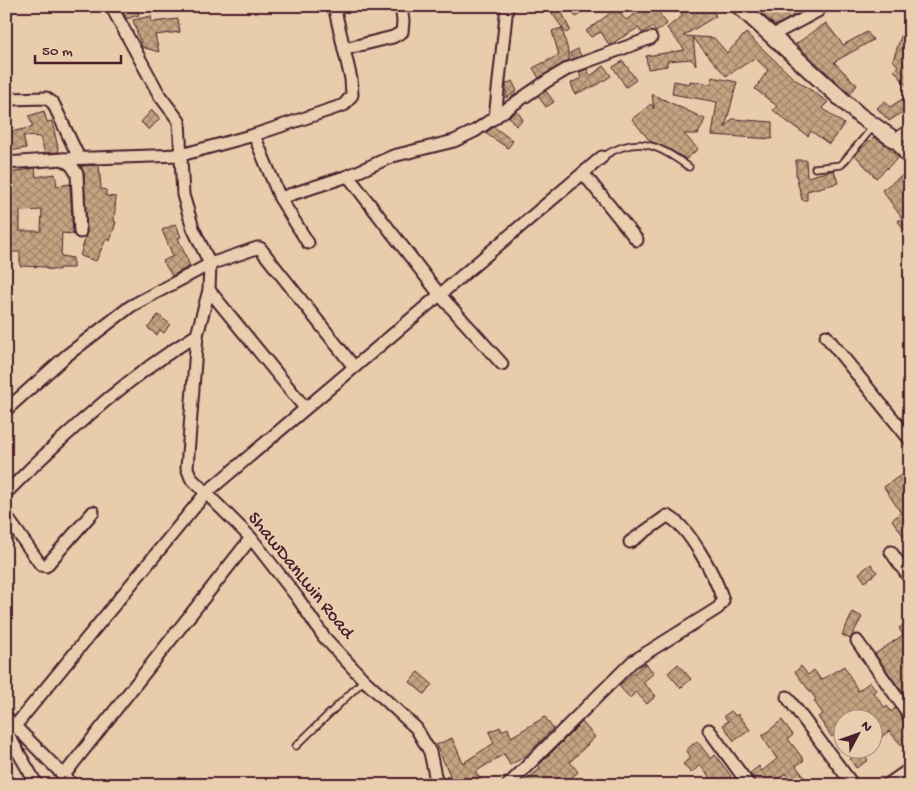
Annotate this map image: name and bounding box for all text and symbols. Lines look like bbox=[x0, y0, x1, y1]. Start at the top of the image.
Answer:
scale bar bbox=[35, 32, 121, 64]
text: 50 m bbox=[42, 43, 73, 61]
street label: ShawDanLwin Road bbox=[242, 508, 360, 646]
north arrow bbox=[834, 708, 884, 758]
text: N bbox=[857, 718, 875, 736]

